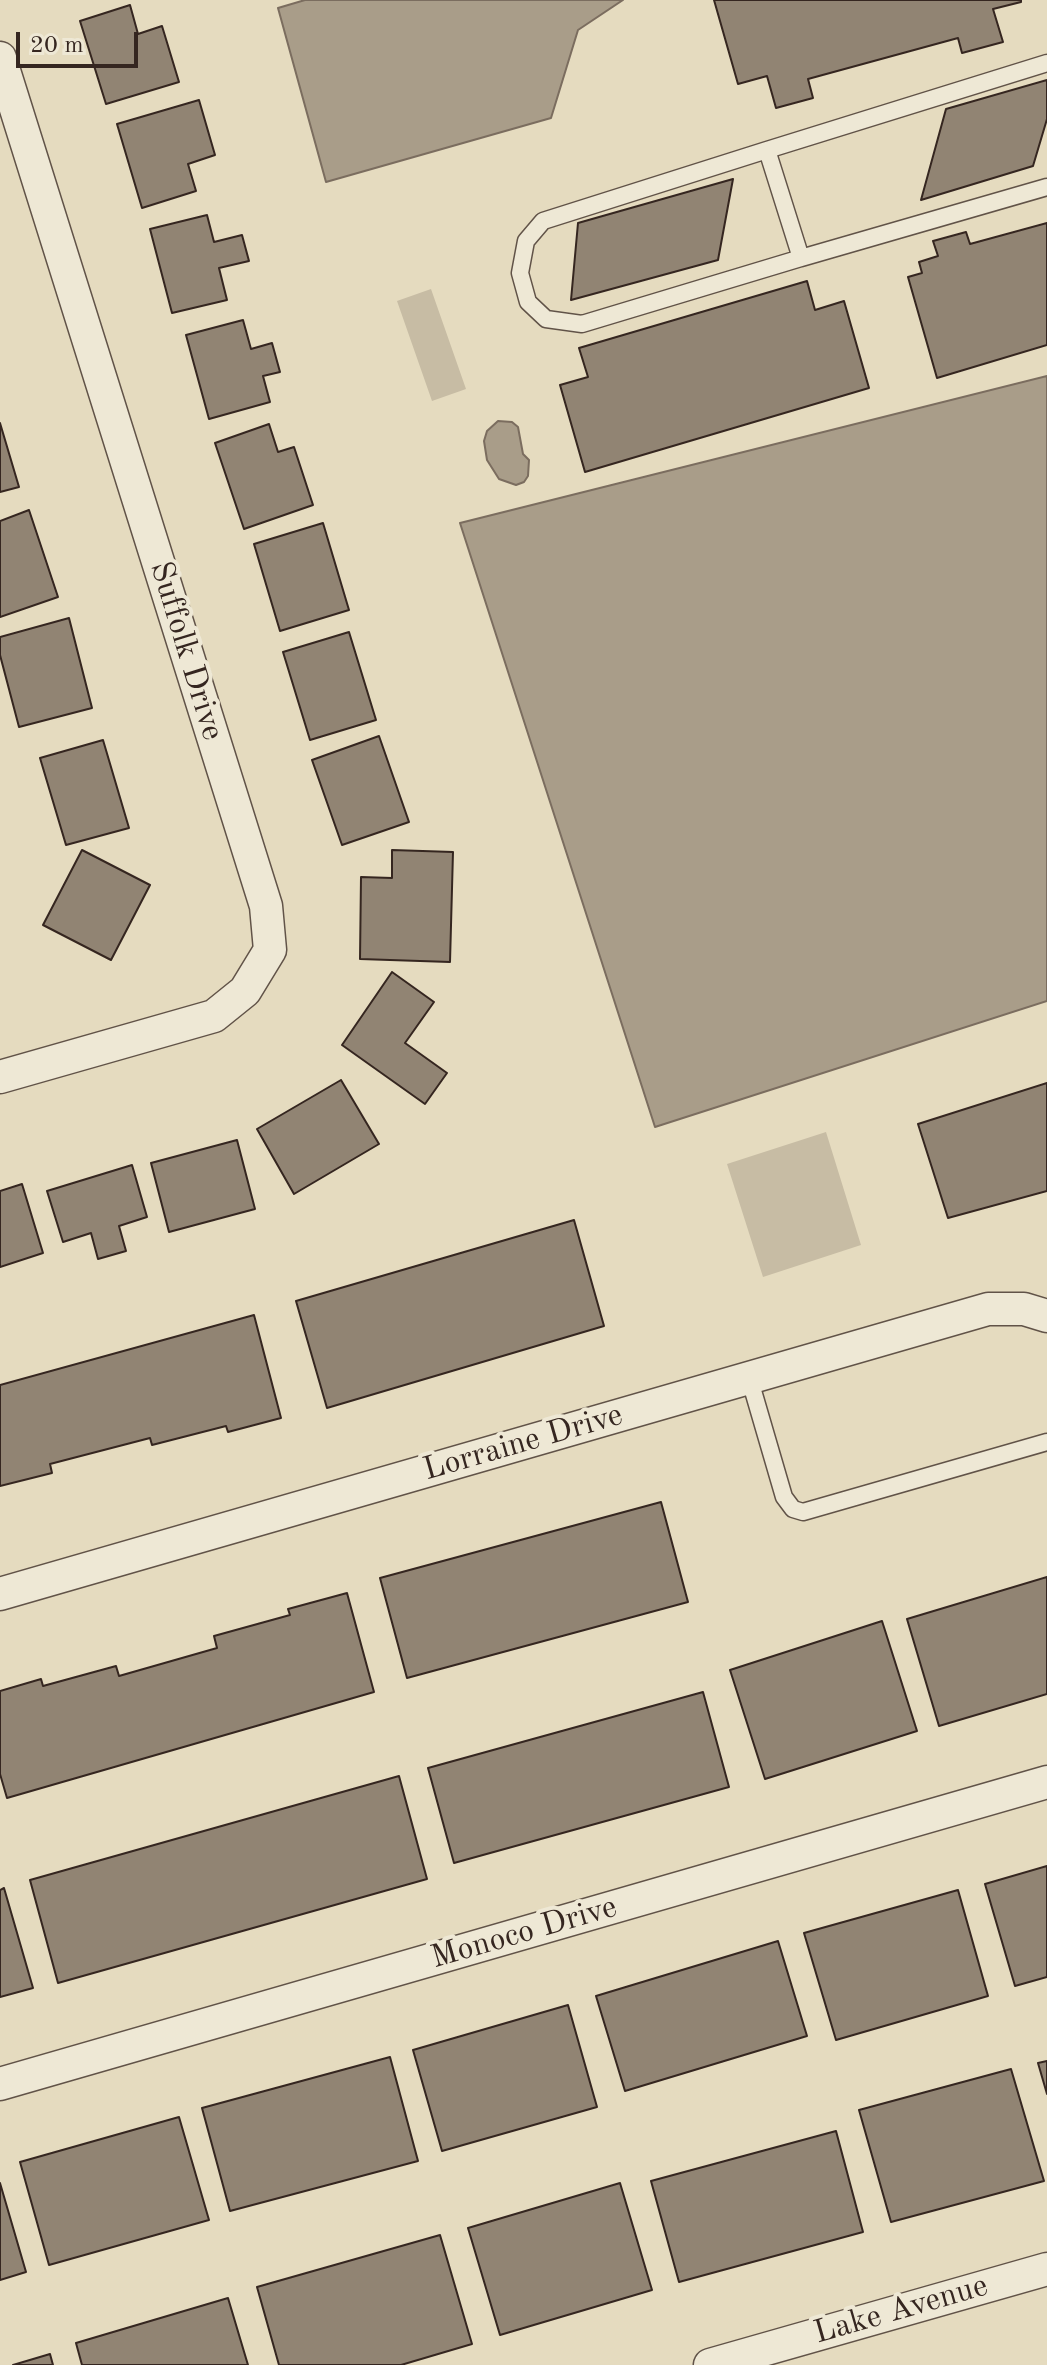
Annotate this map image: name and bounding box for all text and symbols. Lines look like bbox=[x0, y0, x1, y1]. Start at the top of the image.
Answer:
scale bar bbox=[20, 16, 142, 66]
text: 20 m bbox=[30, 34, 84, 58]
street label: Suffolk Drive bbox=[141, 557, 231, 745]
street label: Lorraine Drive bbox=[419, 1396, 627, 1490]
street label: Monoco Drive bbox=[427, 1888, 621, 1978]
street label: Lake Avenue bbox=[810, 2267, 992, 2353]

